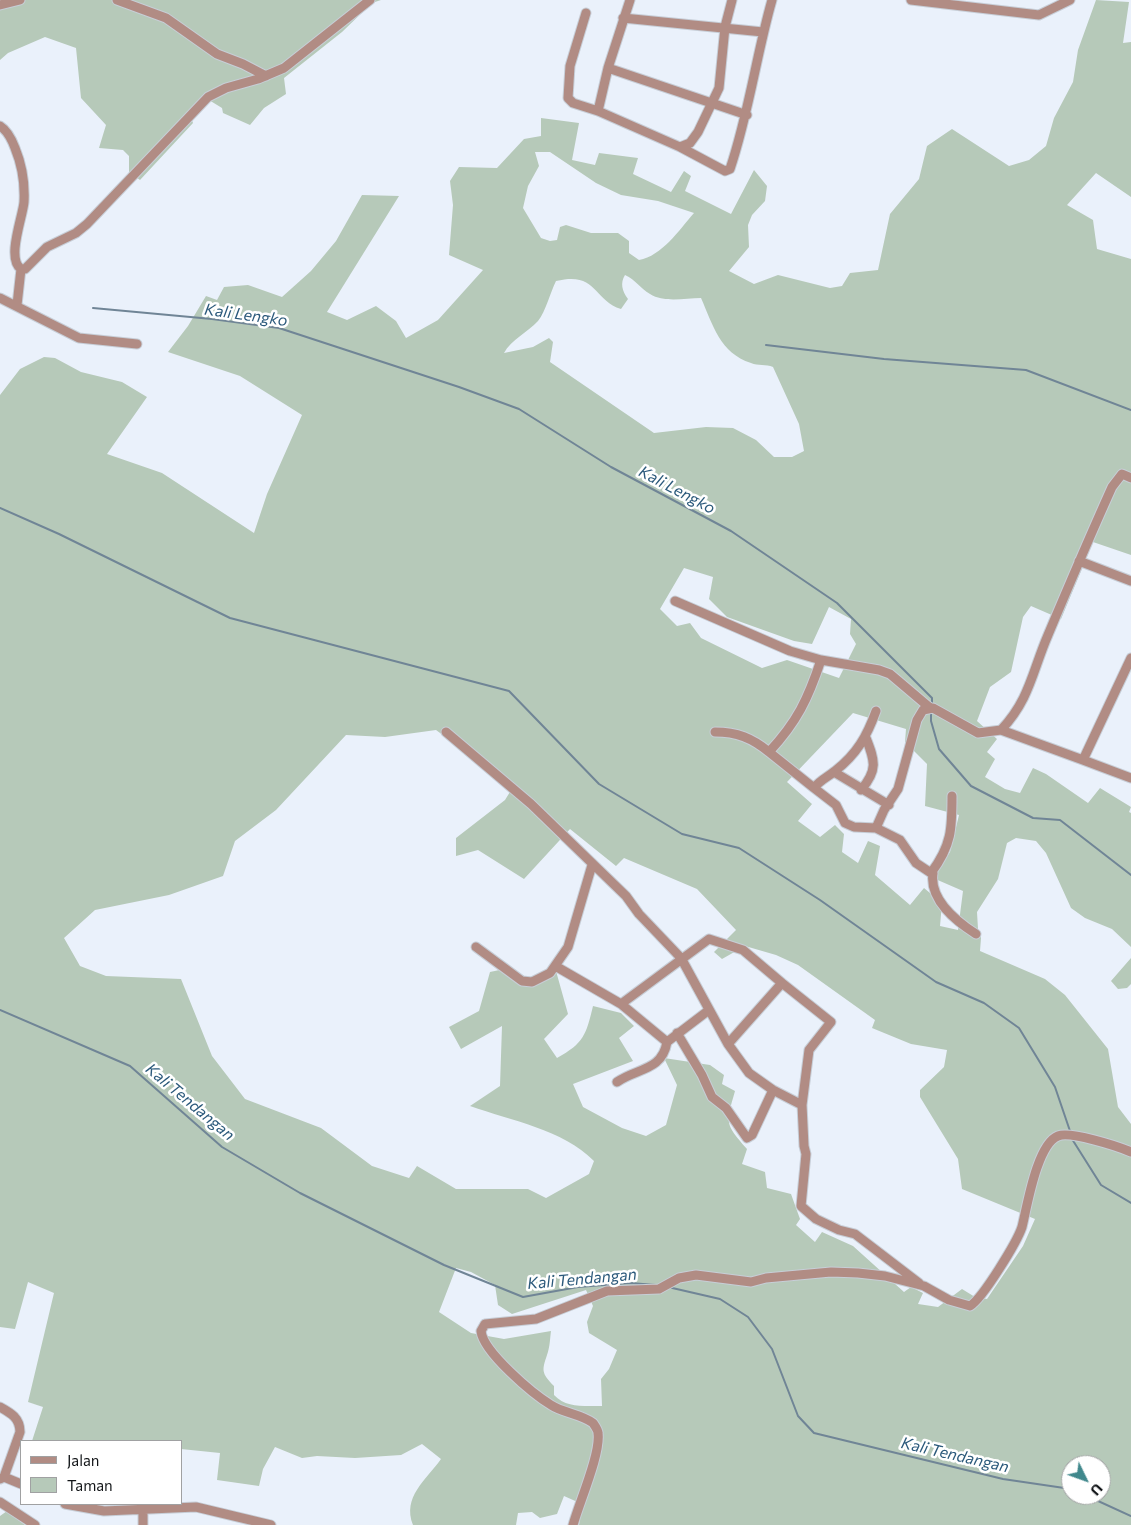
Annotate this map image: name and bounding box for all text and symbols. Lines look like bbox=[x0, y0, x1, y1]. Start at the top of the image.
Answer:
water label: Kali Lengko bbox=[203, 300, 289, 330]
water label: Kali Lengko bbox=[636, 462, 718, 518]
water label: Kali Tendangan bbox=[142, 1059, 238, 1145]
water label: Kali Tendangan bbox=[526, 1265, 638, 1293]
water label: Kali Tendangan bbox=[899, 1433, 1011, 1477]
legend bbox=[20, 1440, 182, 1505]
text: Jalan bbox=[67, 1451, 99, 1469]
north arrow bbox=[1061, 1455, 1111, 1505]
text: Taman bbox=[67, 1476, 113, 1494]
text: U bbox=[1087, 1480, 1107, 1499]

